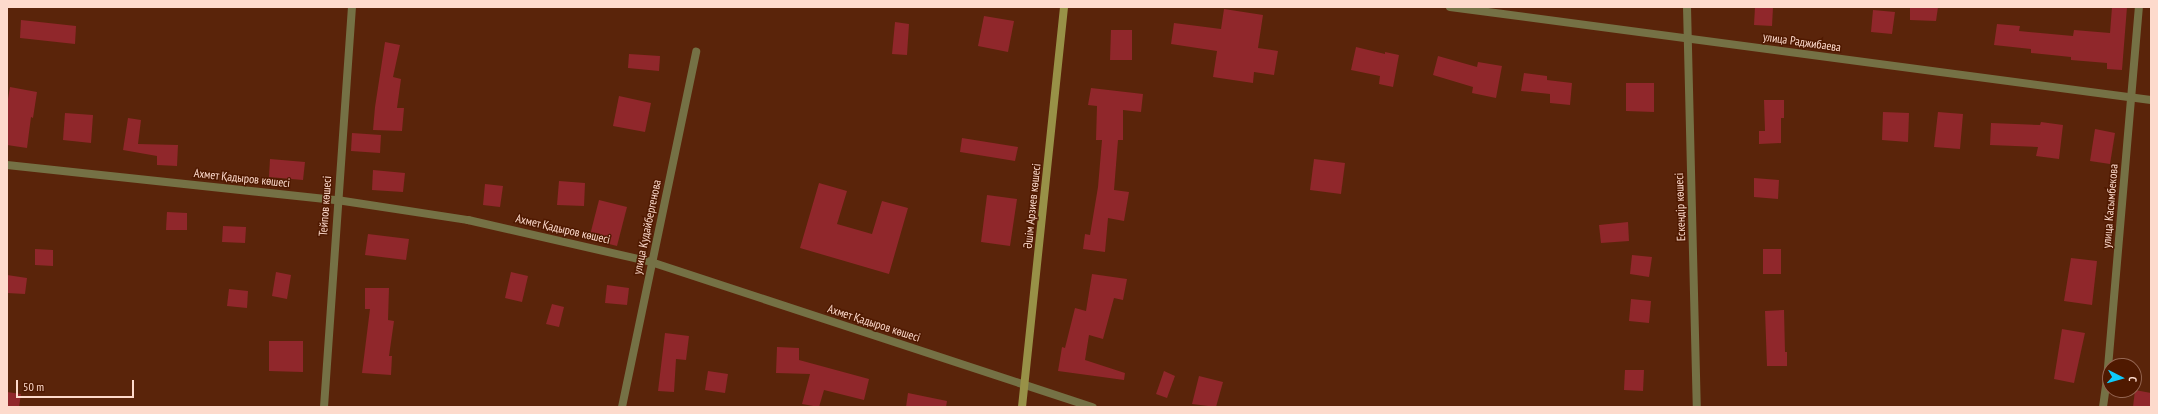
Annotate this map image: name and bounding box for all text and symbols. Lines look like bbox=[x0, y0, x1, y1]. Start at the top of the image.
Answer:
street label: улица Раджибаева bbox=[1762, 29, 1842, 55]
street label: Әшім Арзиев көшесі bbox=[1020, 162, 1044, 250]
street label: улица Касымбекова bbox=[2099, 163, 2121, 249]
street label: Ахмет Қадыров көшесі bbox=[193, 166, 291, 190]
street label: Ескендір көшесі bbox=[1672, 173, 1688, 241]
street label: Тейпов көшесі bbox=[316, 175, 334, 237]
street label: улица Кудайбергенова bbox=[630, 178, 664, 276]
street label: Ахмет Қадыров көшесі bbox=[514, 211, 612, 247]
street label: Ахмет Қадыров көшесі bbox=[826, 301, 922, 345]
north arrow bbox=[2102, 358, 2142, 398]
scale bar bbox=[18, 372, 136, 398]
text: С bbox=[2126, 376, 2140, 382]
text: 50 m bbox=[23, 379, 44, 394]

